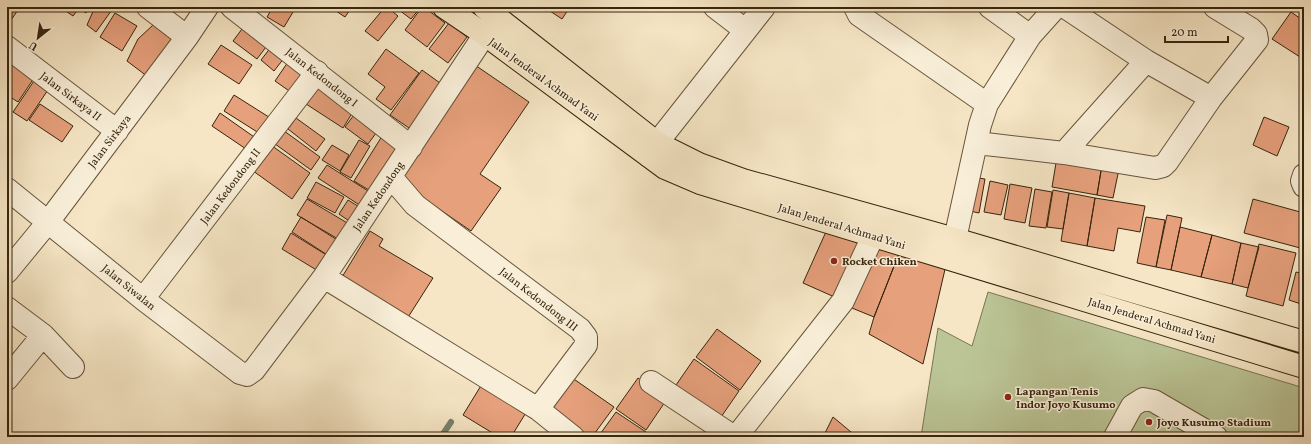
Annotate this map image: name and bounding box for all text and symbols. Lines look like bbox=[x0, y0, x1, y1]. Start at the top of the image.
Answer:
north arrow bbox=[18, 18, 58, 58]
scale bar bbox=[1165, 18, 1228, 44]
text: 20 m bbox=[1171, 25, 1198, 41]
street label: Jalan Jenderal Achmad Yani bbox=[485, 35, 601, 125]
text: U bbox=[26, 37, 41, 54]
street label: Jalan Kedondong I bbox=[282, 45, 360, 111]
street label: Jalan Sirkaya II bbox=[36, 69, 104, 125]
street label: Jalan Sirkaya bbox=[85, 112, 136, 172]
street label: Jalan Kedondong II bbox=[198, 146, 265, 228]
street label: Jalan Kedondong bbox=[350, 158, 409, 235]
street label: Jalan Jenderal Achmad Yani bbox=[776, 201, 907, 254]
place label: Rocket Chiken bbox=[842, 255, 917, 270]
marker: Rocket Chiken bbox=[829, 256, 839, 266]
street label: Jalan Siwalan bbox=[98, 262, 159, 315]
street label: Jalan Kedondong III bbox=[496, 265, 580, 336]
street label: Jalan Jenderal Achmad Yani bbox=[1086, 295, 1217, 348]
place label: Lapangan Tenis Indor Joyo Kusumo bbox=[1016, 385, 1115, 413]
marker: Lapangan Tenis Indor Joyo Kusumo bbox=[1003, 392, 1013, 402]
place label: Joyo Kusumo Stadium bbox=[1156, 416, 1272, 431]
marker: Joyo Kusumo Stadium bbox=[1144, 417, 1154, 427]

